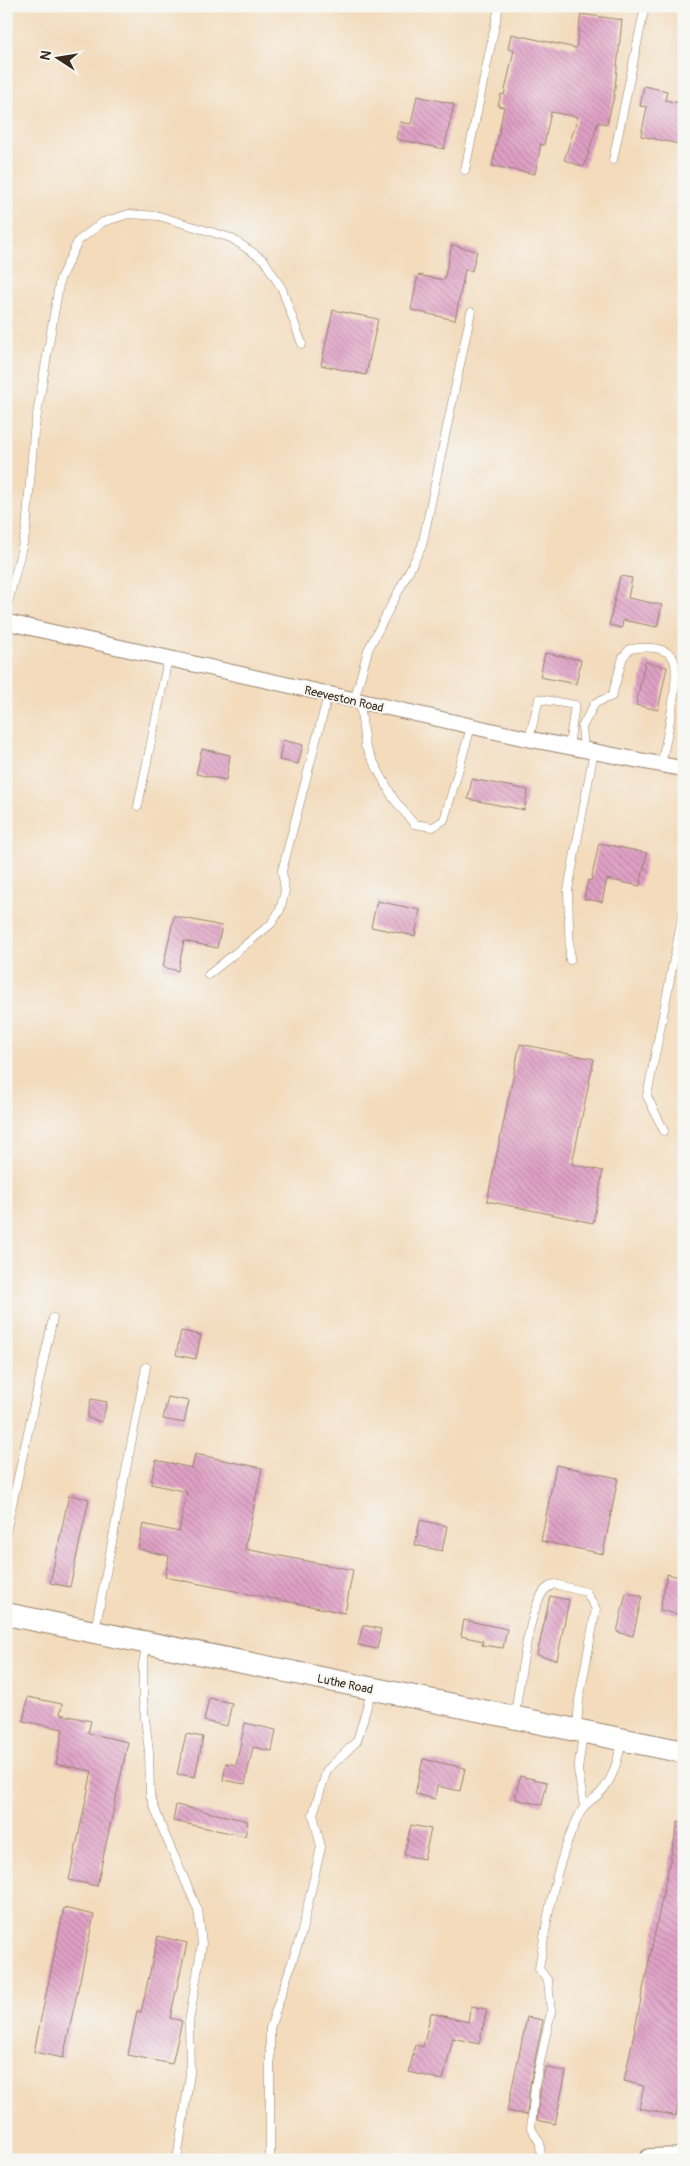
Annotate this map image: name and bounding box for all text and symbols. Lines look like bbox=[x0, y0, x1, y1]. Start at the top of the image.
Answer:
north arrow bbox=[32, 32, 82, 82]
text: N bbox=[36, 49, 55, 62]
street label: Reeveston Road bbox=[303, 683, 385, 716]
street label: Luthe Road bbox=[316, 1671, 374, 1698]

